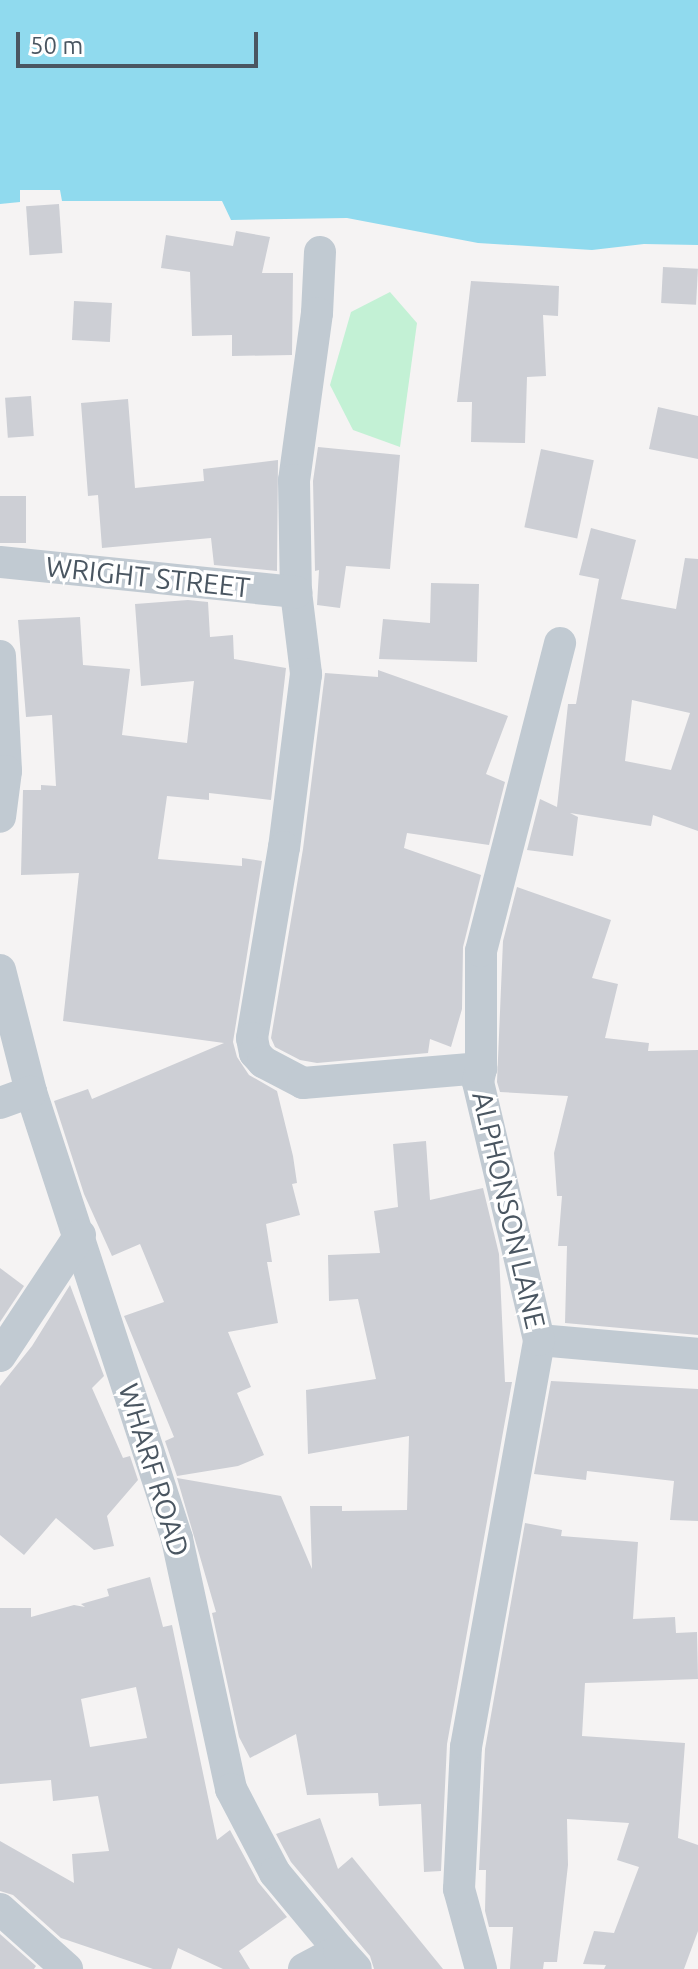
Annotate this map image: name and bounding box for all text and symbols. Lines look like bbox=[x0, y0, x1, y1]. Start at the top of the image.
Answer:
scale bar bbox=[20, 16, 262, 66]
text: 50 m bbox=[30, 32, 83, 59]
street label: WRIGHT STREET bbox=[44, 550, 252, 604]
street label: ALPHONSON LANE bbox=[465, 1088, 553, 1332]
street label: WHARF ROAD bbox=[112, 1379, 196, 1561]

